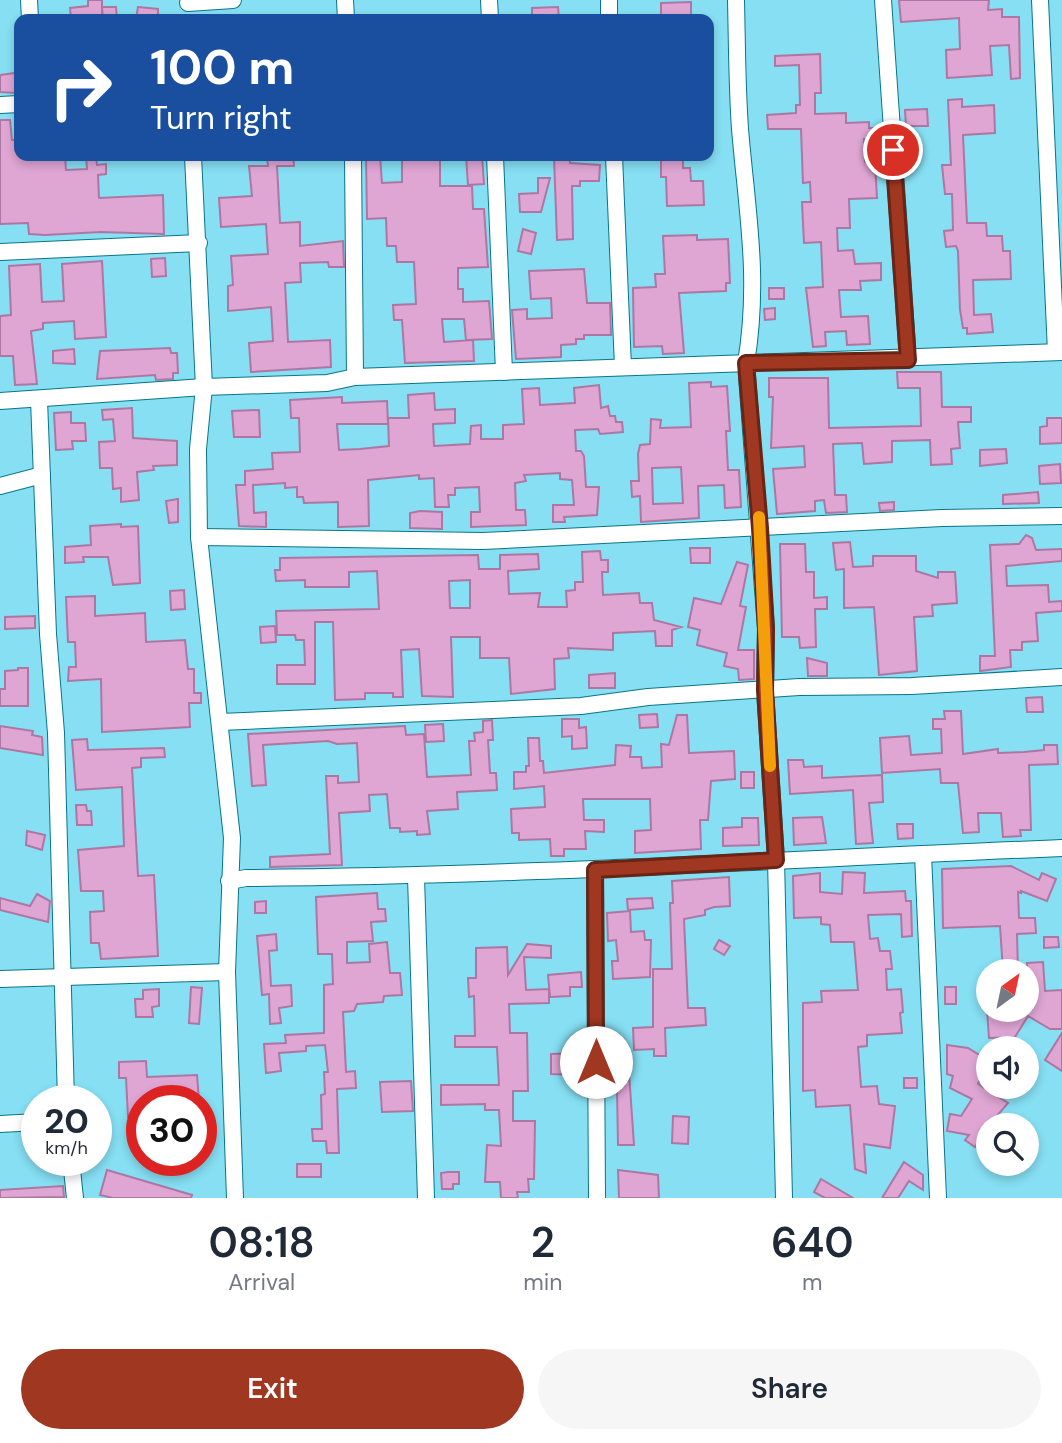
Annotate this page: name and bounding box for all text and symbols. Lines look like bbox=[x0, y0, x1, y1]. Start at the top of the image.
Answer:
text: 100 m bbox=[150, 35, 294, 99]
icon: right bbox=[35, 42, 126, 133]
text: Turn right bbox=[150, 97, 292, 139]
pin bbox=[863, 120, 923, 180]
icon: arrive bbox=[874, 131, 912, 169]
north arrow bbox=[976, 959, 1040, 1022]
map controls bbox=[976, 959, 1039, 1176]
position arrow bbox=[559, 1025, 633, 1099]
button: sound bbox=[976, 1036, 1039, 1099]
speed limit sign: 30 bbox=[126, 1085, 217, 1176]
text: 20 bbox=[44, 1098, 89, 1144]
button: search bbox=[976, 1113, 1039, 1176]
text: km/h bbox=[45, 1136, 88, 1160]
text: 08:18 bbox=[208, 1215, 315, 1270]
text: 2 bbox=[531, 1215, 555, 1270]
text: 640 bbox=[771, 1215, 854, 1270]
text: Arrival bbox=[228, 1267, 295, 1297]
text: min bbox=[523, 1267, 562, 1297]
text: m bbox=[802, 1267, 822, 1297]
button: Exit bbox=[21, 1349, 524, 1429]
button: Share bbox=[538, 1349, 1041, 1429]

